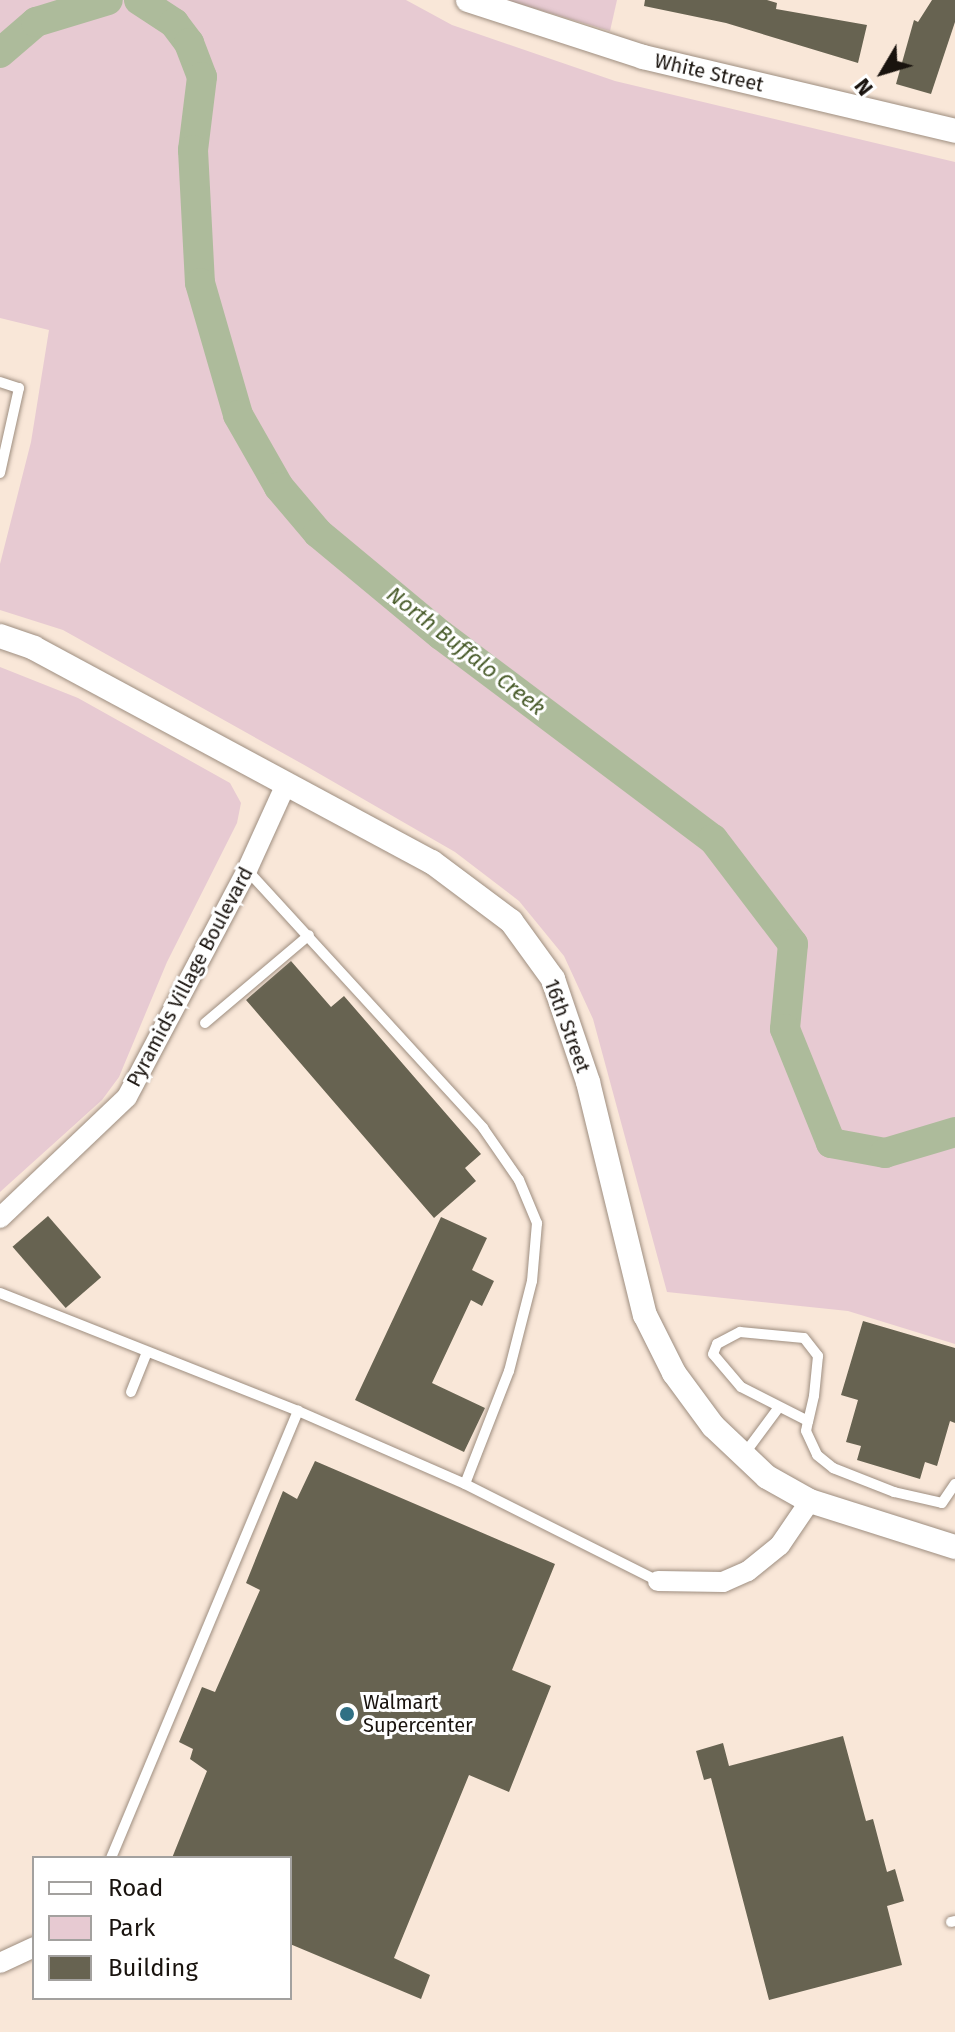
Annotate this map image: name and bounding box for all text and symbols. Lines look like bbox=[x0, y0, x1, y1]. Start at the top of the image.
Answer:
north arrow bbox=[843, 32, 923, 112]
street label: White Street bbox=[652, 49, 766, 97]
text: N bbox=[849, 73, 879, 101]
water label: North Buffalo Creek bbox=[381, 581, 551, 721]
street label: Pyramids Village Boulevard bbox=[122, 863, 258, 1091]
street label: 16th Street bbox=[539, 976, 595, 1076]
place label: Walmart Supercenter bbox=[363, 1690, 473, 1737]
marker: Walmart Supercenter bbox=[338, 1705, 356, 1723]
legend bbox=[32, 1856, 292, 2000]
text: Road bbox=[108, 1874, 163, 1902]
text: Park bbox=[108, 1914, 155, 1942]
text: Building bbox=[108, 1954, 198, 1982]

